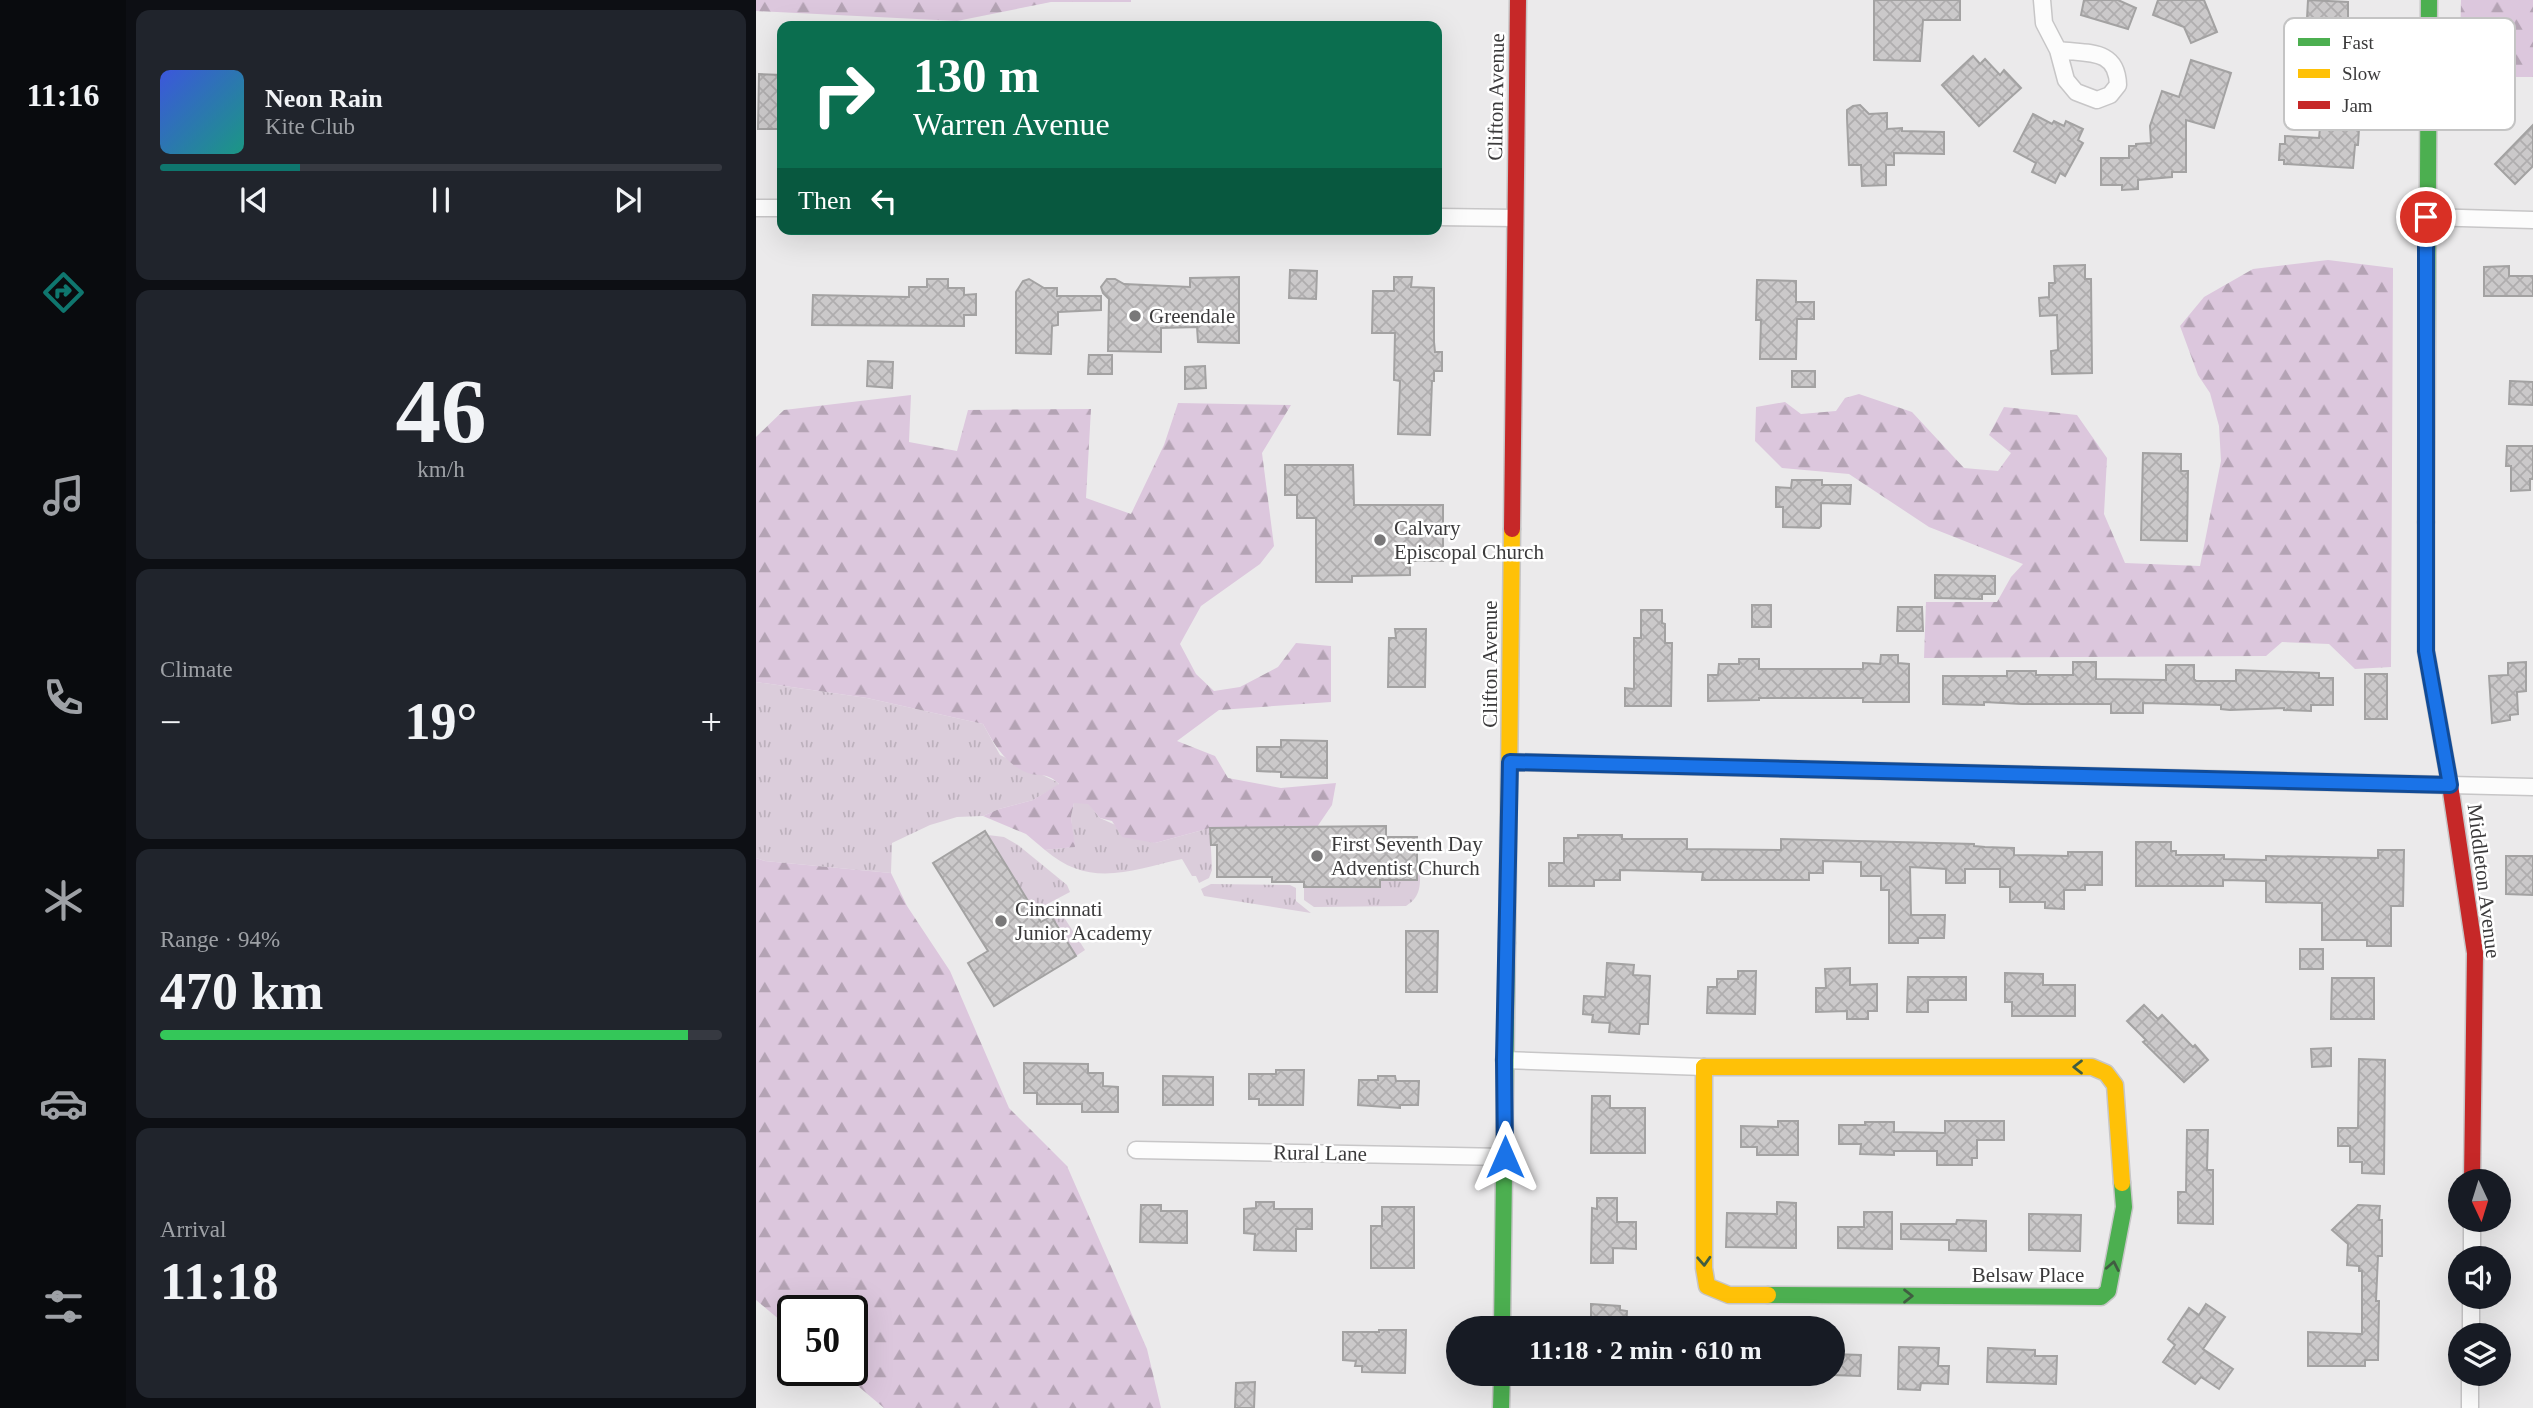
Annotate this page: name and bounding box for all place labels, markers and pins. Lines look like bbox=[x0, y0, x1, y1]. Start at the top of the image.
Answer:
pin bbox=[2396, 187, 2456, 247]
place label: Greendale bbox=[1149, 304, 1235, 328]
marker: Greendale bbox=[1127, 308, 1143, 324]
place label: Calvary Episcopal Church bbox=[1394, 516, 1544, 564]
marker: Calvary Episcopal Church bbox=[1372, 532, 1388, 548]
place label: First Seventh Day Adventist Church bbox=[1331, 832, 1483, 880]
marker: First Seventh Day Adventist Church bbox=[1309, 848, 1325, 864]
place label: Cincinnati Junior Academy bbox=[1015, 897, 1153, 945]
marker: Cincinnati Junior Academy bbox=[993, 913, 1009, 929]

